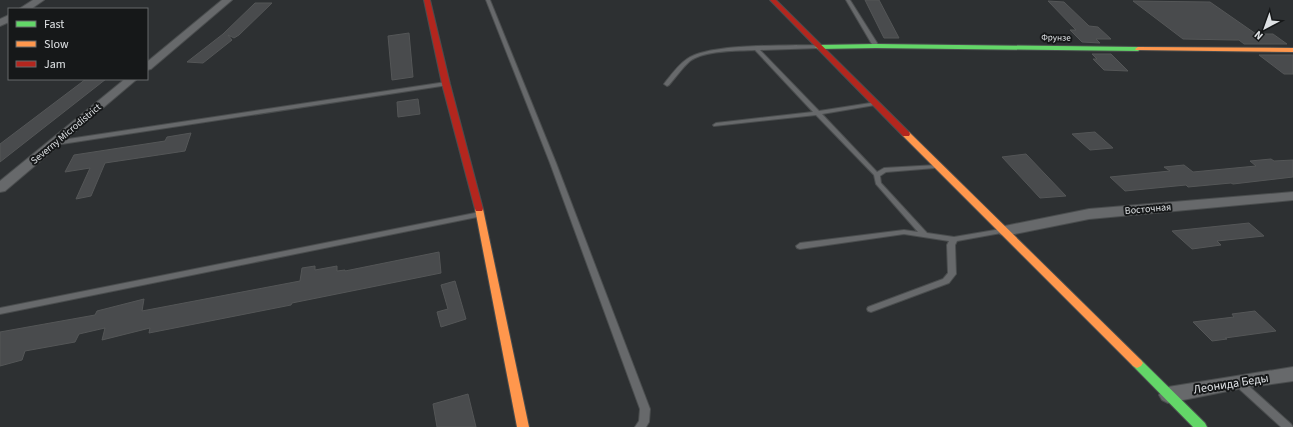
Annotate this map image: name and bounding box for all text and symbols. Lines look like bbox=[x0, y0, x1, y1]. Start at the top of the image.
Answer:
legend bbox=[8, 8, 148, 80]
north arrow bbox=[1245, 8, 1285, 48]
text: Fast bbox=[44, 16, 64, 33]
text: N bbox=[1251, 27, 1266, 43]
street label: Фрунзе bbox=[1041, 31, 1071, 45]
text: Slow bbox=[44, 36, 69, 53]
text: Jam bbox=[44, 56, 66, 73]
street label: Severny Microdistrict bbox=[28, 100, 105, 168]
street label: Восточная bbox=[1124, 200, 1172, 218]
street label: Леонида Беды bbox=[1192, 370, 1270, 398]

